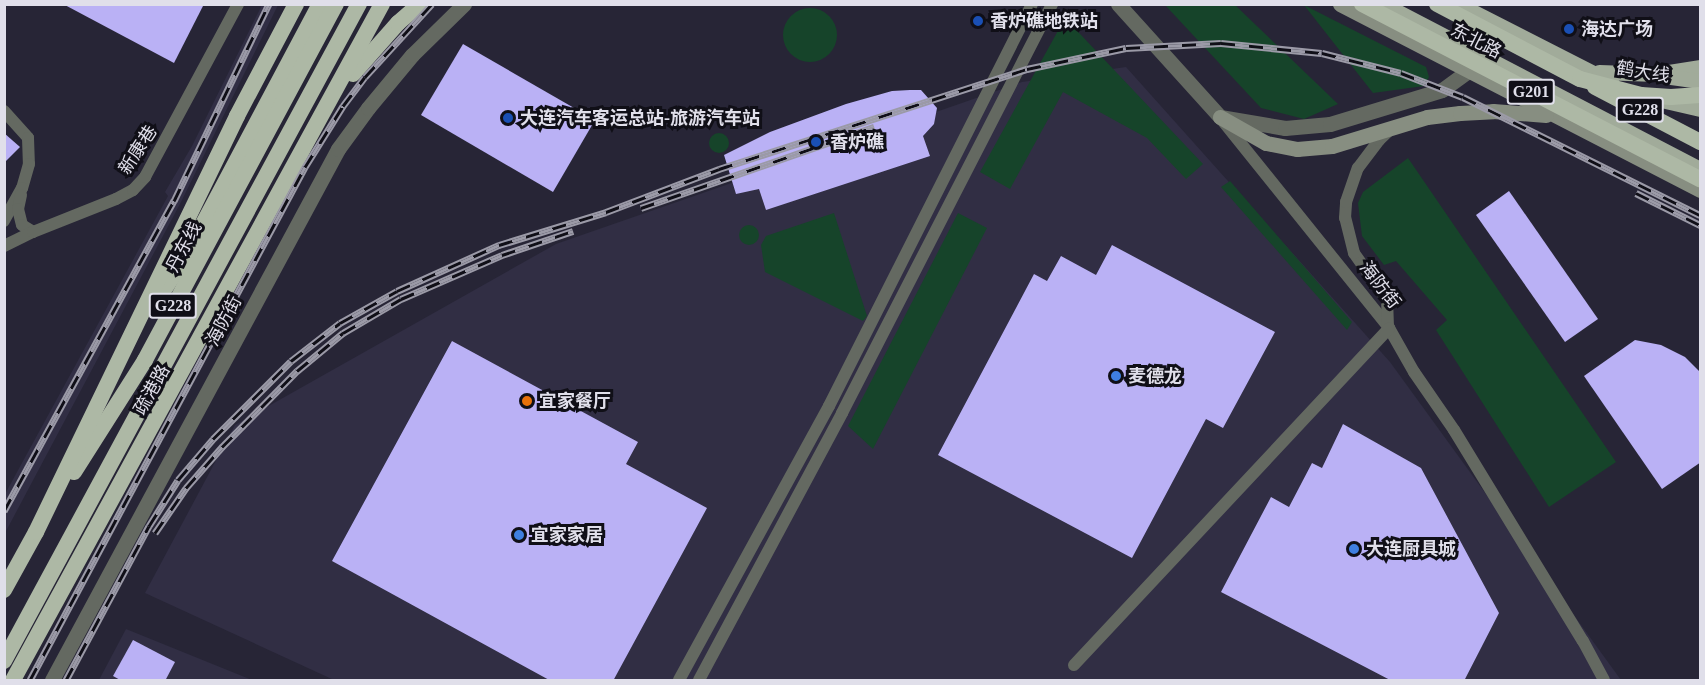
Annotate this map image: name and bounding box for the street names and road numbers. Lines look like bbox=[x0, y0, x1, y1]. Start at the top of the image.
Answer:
street label: 东北路 bbox=[1447, 19, 1505, 63]
street label: 鹤大线 bbox=[1615, 57, 1671, 87]
road number: G201 bbox=[1506, 79, 1556, 105]
road number: G228 bbox=[1614, 97, 1666, 123]
street label: 新康巷 bbox=[114, 121, 162, 179]
street label: 丹东线 bbox=[162, 218, 206, 276]
street label: 海防街 bbox=[1355, 257, 1405, 313]
street label: 海防街 bbox=[202, 292, 246, 350]
road number: G228 bbox=[148, 293, 198, 319]
street label: 疏港路 bbox=[129, 361, 175, 419]

